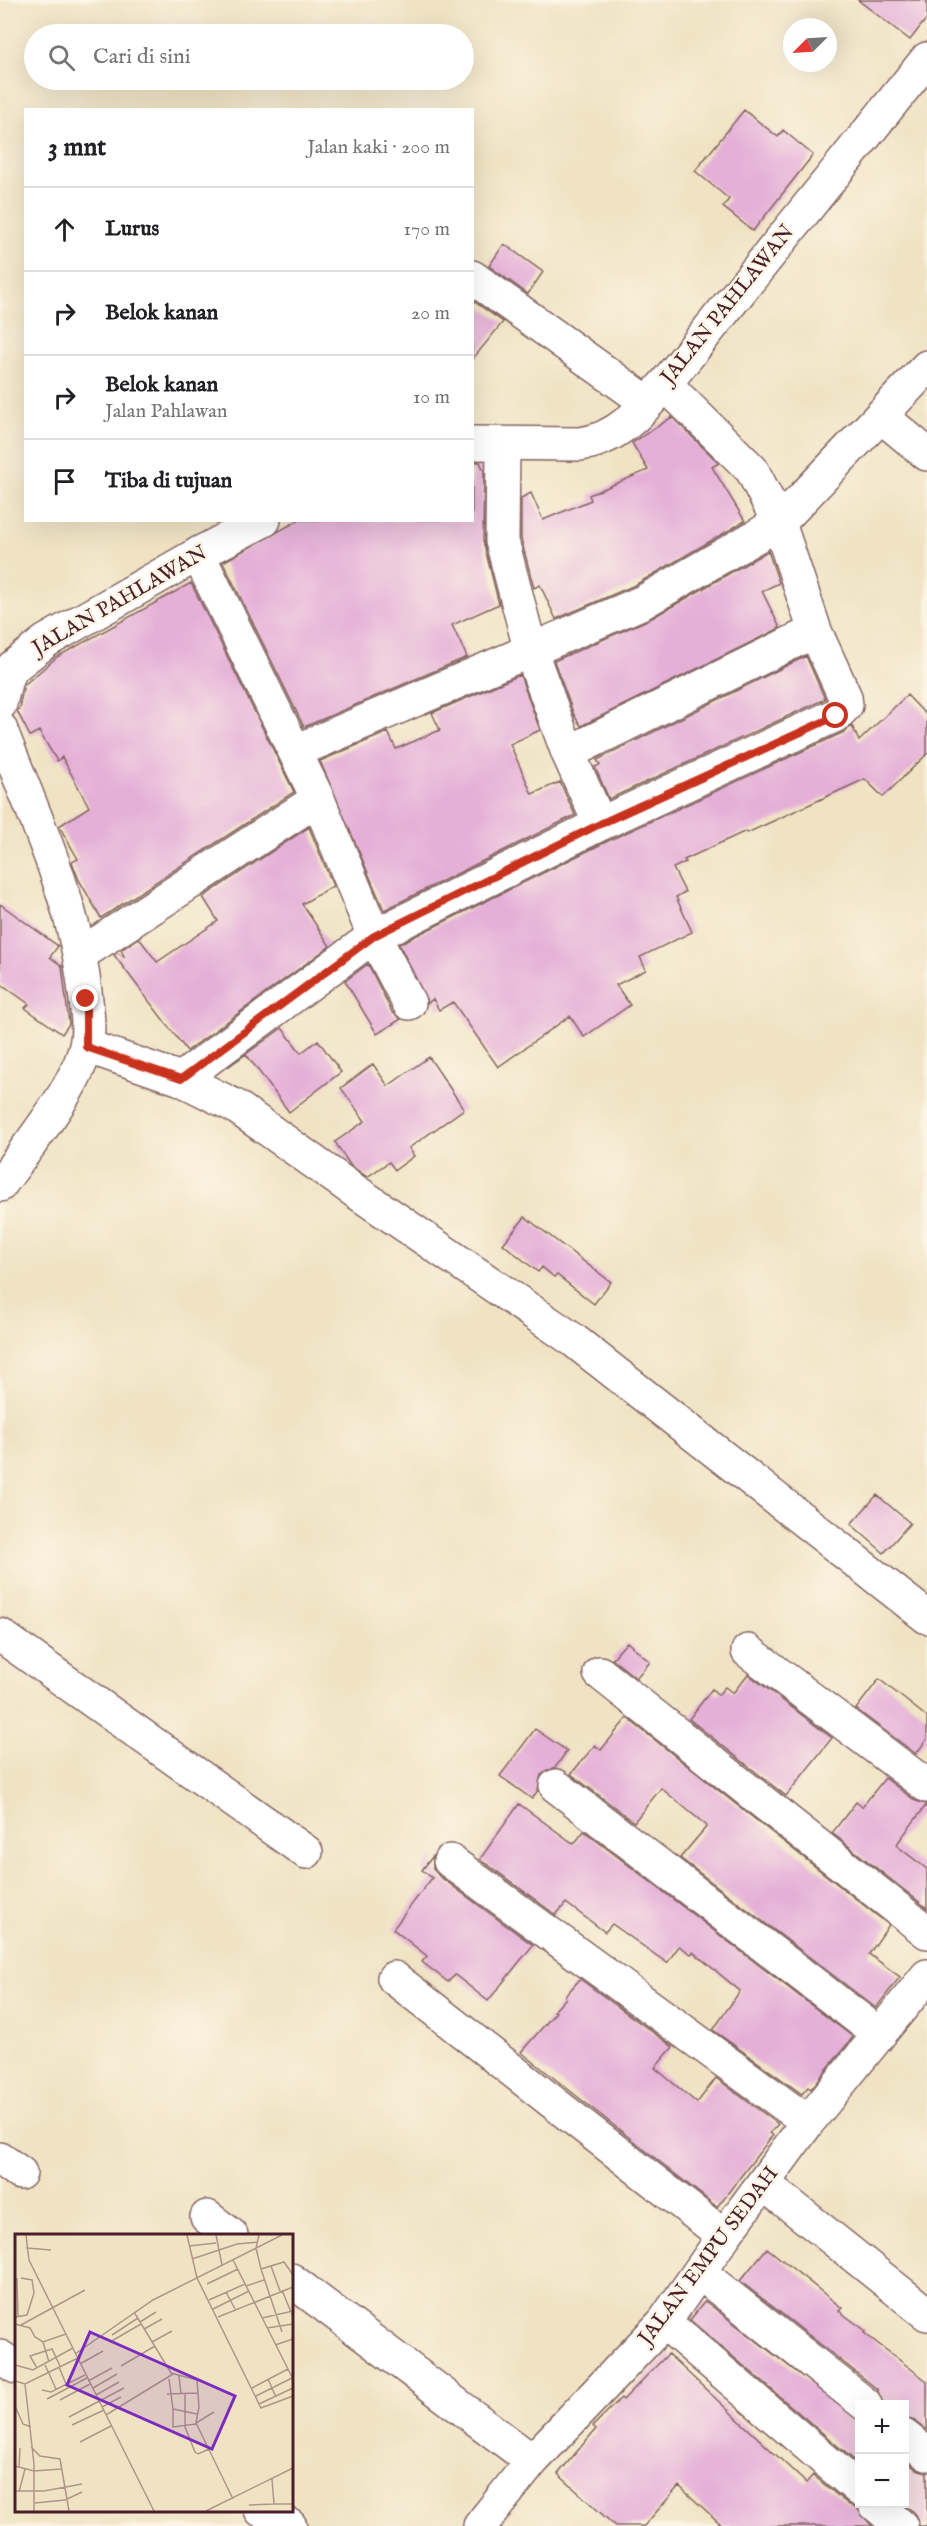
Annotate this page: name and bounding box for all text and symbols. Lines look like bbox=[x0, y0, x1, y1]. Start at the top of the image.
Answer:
north arrow bbox=[783, 18, 837, 72]
search box bbox=[24, 24, 474, 90]
icon: search bbox=[45, 41, 78, 74]
text: Cari di sini bbox=[93, 43, 191, 71]
text: 3 mnt bbox=[48, 131, 106, 164]
text: Jalan kaki · 200 m bbox=[307, 135, 450, 160]
icon: ahead bbox=[48, 213, 81, 246]
text: Lurus bbox=[105, 215, 159, 243]
text: 170 m bbox=[404, 217, 450, 242]
street label: JALAN PAHLAWAN bbox=[654, 220, 801, 392]
icon: right bbox=[48, 297, 81, 330]
text: Belok kanan bbox=[105, 299, 218, 327]
text: 20 m bbox=[411, 301, 450, 326]
text: Belok kanan bbox=[105, 371, 218, 399]
icon: right bbox=[48, 381, 81, 414]
text: 10 m bbox=[413, 385, 450, 410]
text: Jalan Pahlawan bbox=[105, 399, 227, 424]
icon: arrive bbox=[48, 465, 81, 498]
text: Tiba di tujuan bbox=[105, 467, 232, 495]
street label: JALAN PAHLAWAN bbox=[26, 540, 212, 663]
route start bbox=[822, 702, 848, 728]
route end bbox=[72, 985, 98, 1011]
street label: JALAN EMPU SEDAH bbox=[632, 2161, 785, 2352]
inset map bbox=[15, 2234, 292, 2511]
map controls bbox=[855, 2400, 909, 2508]
button: + bbox=[855, 2400, 909, 2454]
button: − bbox=[855, 2454, 909, 2508]

